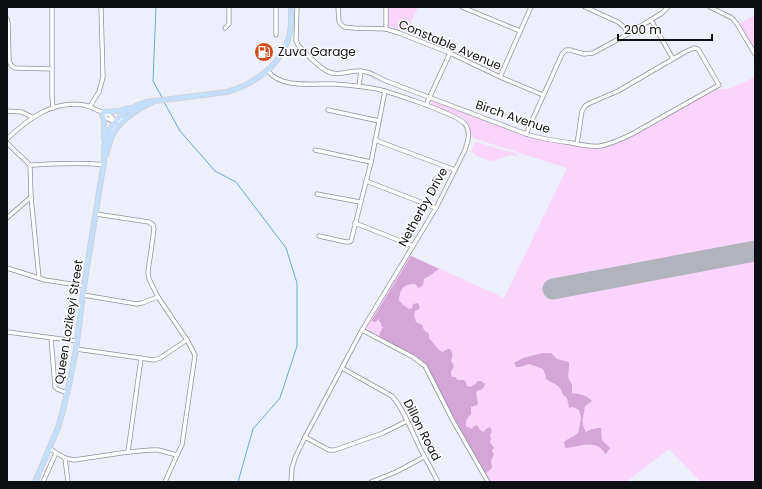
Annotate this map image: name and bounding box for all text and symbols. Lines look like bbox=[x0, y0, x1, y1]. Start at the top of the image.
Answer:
street label: Constable Avenue bbox=[396, 15, 504, 74]
scale bar bbox=[618, 16, 712, 42]
text: 200 m bbox=[624, 21, 662, 38]
fuel station icon: Zuva Garage bbox=[253, 41, 275, 63]
place label: Zuva Garage bbox=[278, 43, 356, 60]
street label: Birch Avenue bbox=[474, 96, 553, 137]
street label: Netherby Drive bbox=[394, 164, 451, 249]
street label: Queen Lozikeyi Street bbox=[50, 258, 87, 385]
street label: Dillon Road bbox=[400, 396, 445, 464]

